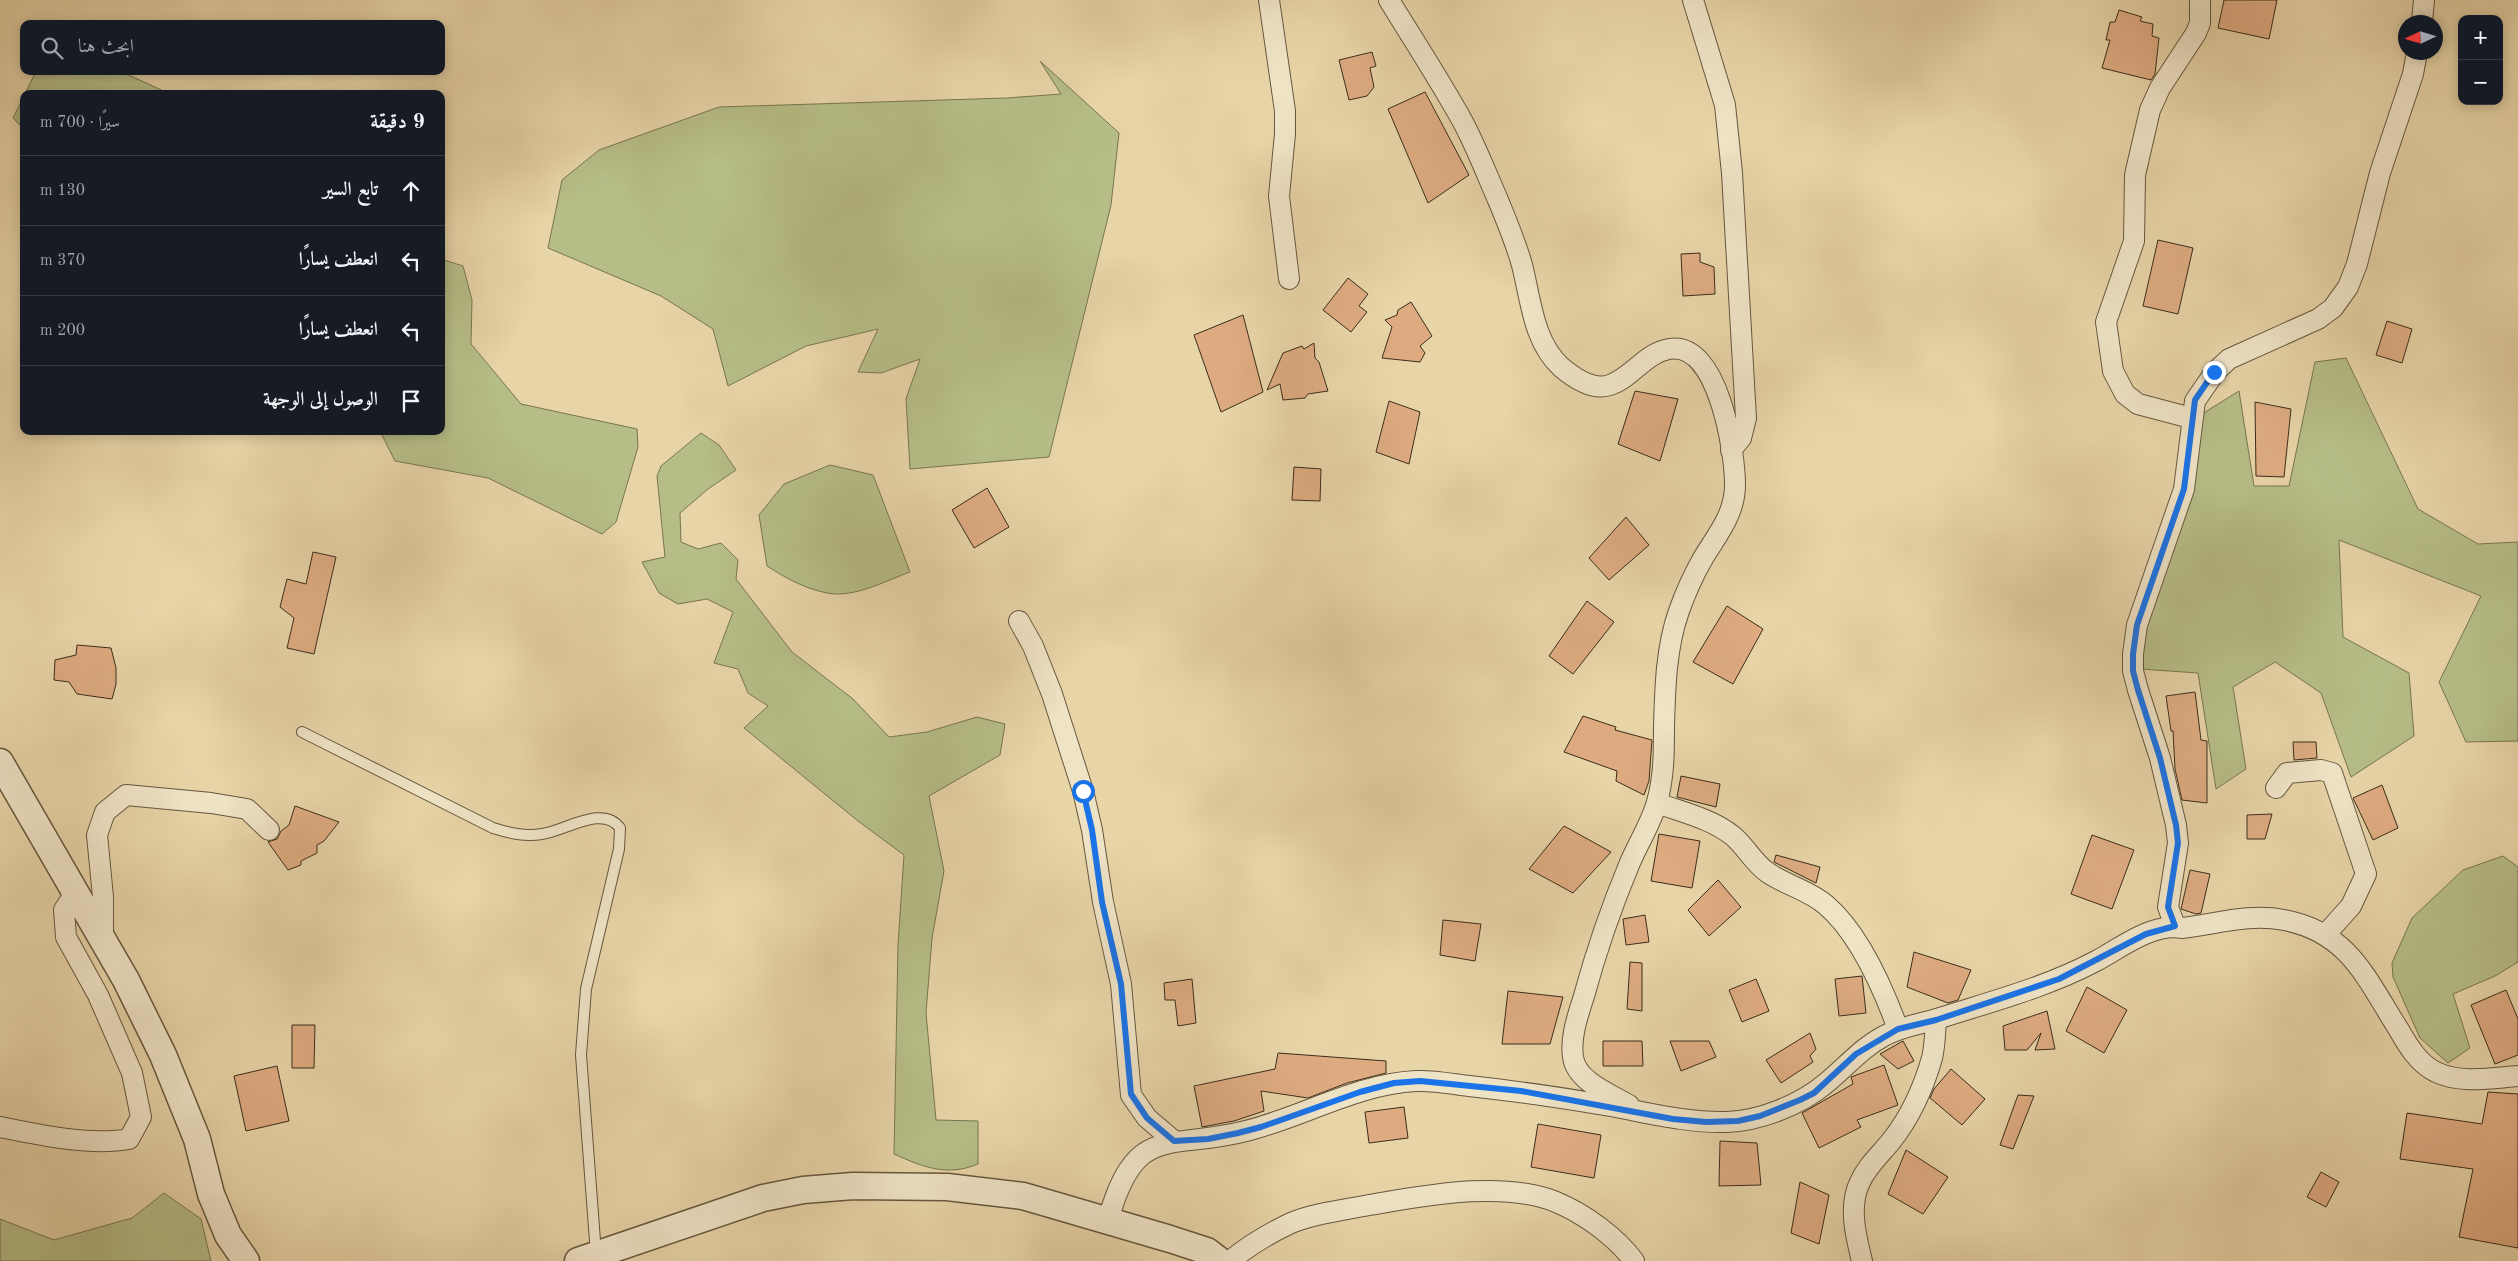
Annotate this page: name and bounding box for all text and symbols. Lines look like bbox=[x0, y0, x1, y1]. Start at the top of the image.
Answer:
north arrow bbox=[2398, 15, 2443, 60]
map controls bbox=[2458, 15, 2503, 105]
button: + bbox=[2458, 15, 2503, 60]
search box bbox=[20, 20, 445, 75]
icon: search bbox=[38, 34, 66, 62]
text: ابحث هنا bbox=[78, 38, 134, 57]
button: − bbox=[2458, 60, 2503, 105]
text: 9 دقيقة bbox=[370, 112, 425, 133]
text: سيرًا · 700 m bbox=[40, 115, 120, 131]
icon: ahead bbox=[397, 177, 425, 205]
text: تابع السير bbox=[323, 181, 378, 200]
text: 130 m bbox=[40, 183, 85, 199]
icon: left bbox=[397, 247, 425, 275]
text: انعطف يسارًا bbox=[299, 251, 378, 270]
text: 370 m bbox=[40, 253, 85, 269]
icon: left bbox=[397, 317, 425, 345]
text: انعطف يسارًا bbox=[299, 321, 378, 340]
text: 200 m bbox=[40, 323, 85, 339]
route end bbox=[2203, 361, 2226, 384]
icon: arrive bbox=[397, 387, 425, 415]
text: الوصول إلى الوجهة bbox=[263, 391, 378, 410]
route start bbox=[1072, 780, 1095, 803]

